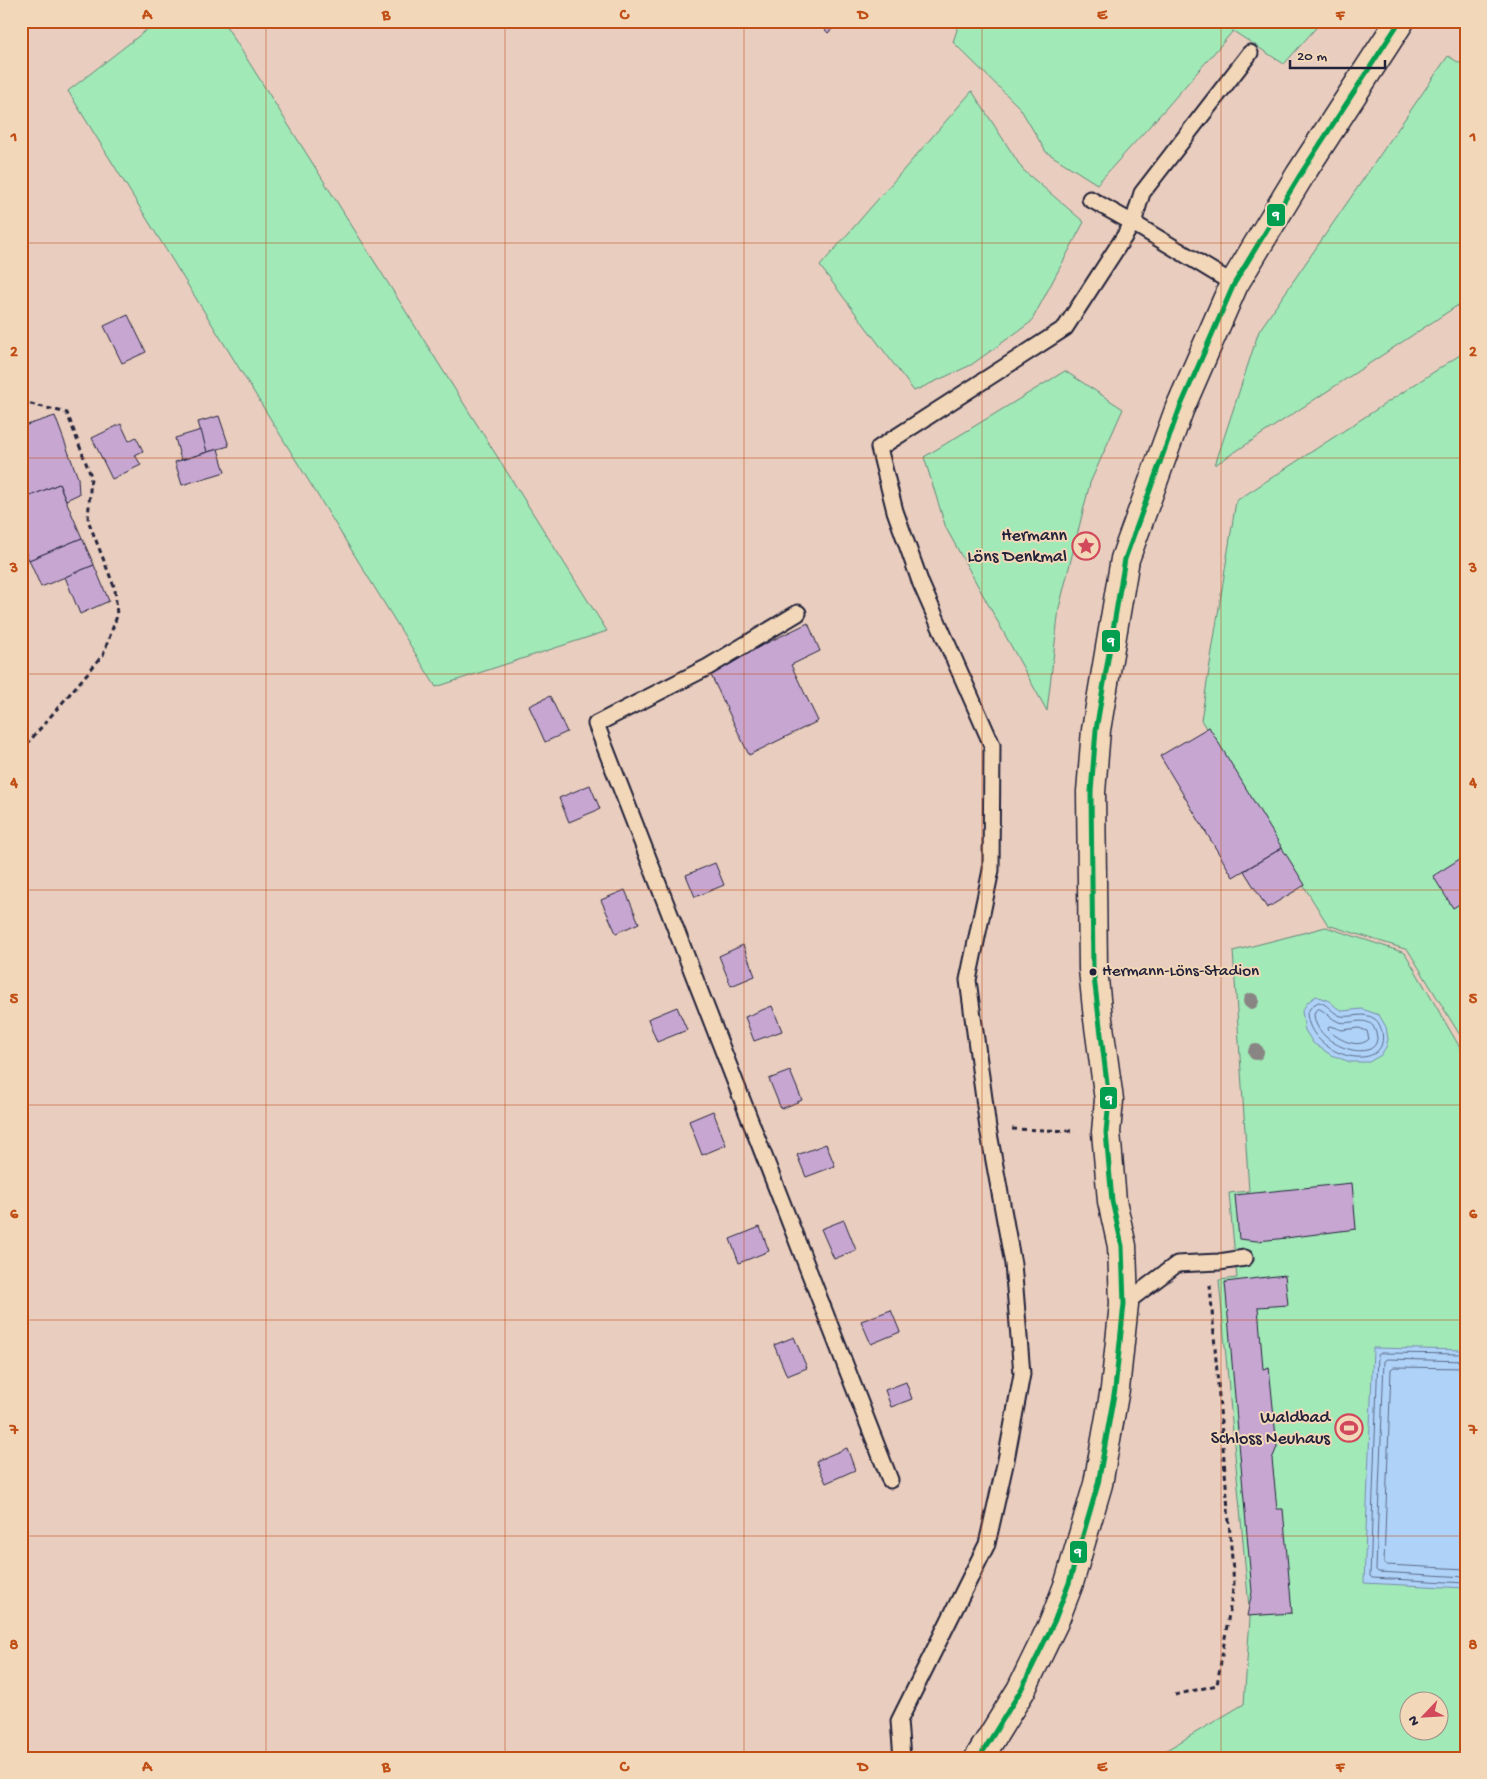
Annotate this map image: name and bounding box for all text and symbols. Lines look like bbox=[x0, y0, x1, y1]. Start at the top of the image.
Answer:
text: A bbox=[141, 7, 153, 26]
text: B bbox=[381, 7, 391, 26]
text: C bbox=[619, 7, 630, 26]
text: D bbox=[856, 7, 869, 26]
text: E bbox=[1097, 7, 1108, 26]
text: F bbox=[1335, 7, 1346, 26]
scale bar bbox=[1290, 38, 1384, 70]
text: 20 m bbox=[1297, 48, 1327, 66]
text: 1 bbox=[10, 129, 17, 148]
text: 1 bbox=[1469, 129, 1476, 148]
line badge: 9 bbox=[1266, 203, 1286, 227]
text: 9 bbox=[1271, 208, 1280, 225]
text: 2 bbox=[10, 344, 18, 363]
text: 2 bbox=[1469, 344, 1477, 363]
place label: Hermann Löns Denkmal bbox=[967, 526, 1067, 568]
place icon: Hermann Löns Denkmal bbox=[1071, 531, 1101, 561]
text: 3 bbox=[9, 560, 18, 579]
text: 3 bbox=[1468, 560, 1477, 579]
line badge: 9 bbox=[1101, 629, 1121, 653]
text: 9 bbox=[1106, 634, 1115, 651]
text: 4 bbox=[9, 775, 18, 794]
text: 4 bbox=[1468, 775, 1477, 794]
place label: Hermann-Löns-Stadion bbox=[1102, 962, 1259, 982]
marker: Hermann-Löns-Stadion bbox=[1088, 967, 1098, 977]
text: 5 bbox=[10, 991, 19, 1010]
text: 5 bbox=[1469, 991, 1478, 1010]
line badge: 9 bbox=[1099, 1086, 1118, 1110]
text: 9 bbox=[1104, 1092, 1113, 1109]
text: 6 bbox=[10, 1206, 19, 1225]
text: 6 bbox=[1469, 1206, 1478, 1225]
place label: Waldbad Schloss Neuhaus bbox=[1211, 1408, 1331, 1450]
sports icon: Waldbad Schloss Neuhaus bbox=[1334, 1413, 1364, 1443]
text: 7 bbox=[9, 1422, 19, 1441]
text: 7 bbox=[1468, 1422, 1478, 1441]
line badge: 9 bbox=[1069, 1540, 1088, 1564]
text: 9 bbox=[1073, 1545, 1082, 1562]
text: 8 bbox=[10, 1637, 19, 1656]
text: 8 bbox=[1469, 1637, 1478, 1656]
north arrow bbox=[1400, 1692, 1450, 1742]
text: N bbox=[1405, 1713, 1424, 1728]
text: A bbox=[141, 1759, 153, 1778]
text: B bbox=[381, 1759, 391, 1778]
text: C bbox=[619, 1759, 630, 1778]
text: D bbox=[856, 1759, 869, 1778]
text: E bbox=[1097, 1759, 1108, 1778]
text: F bbox=[1335, 1759, 1346, 1778]

